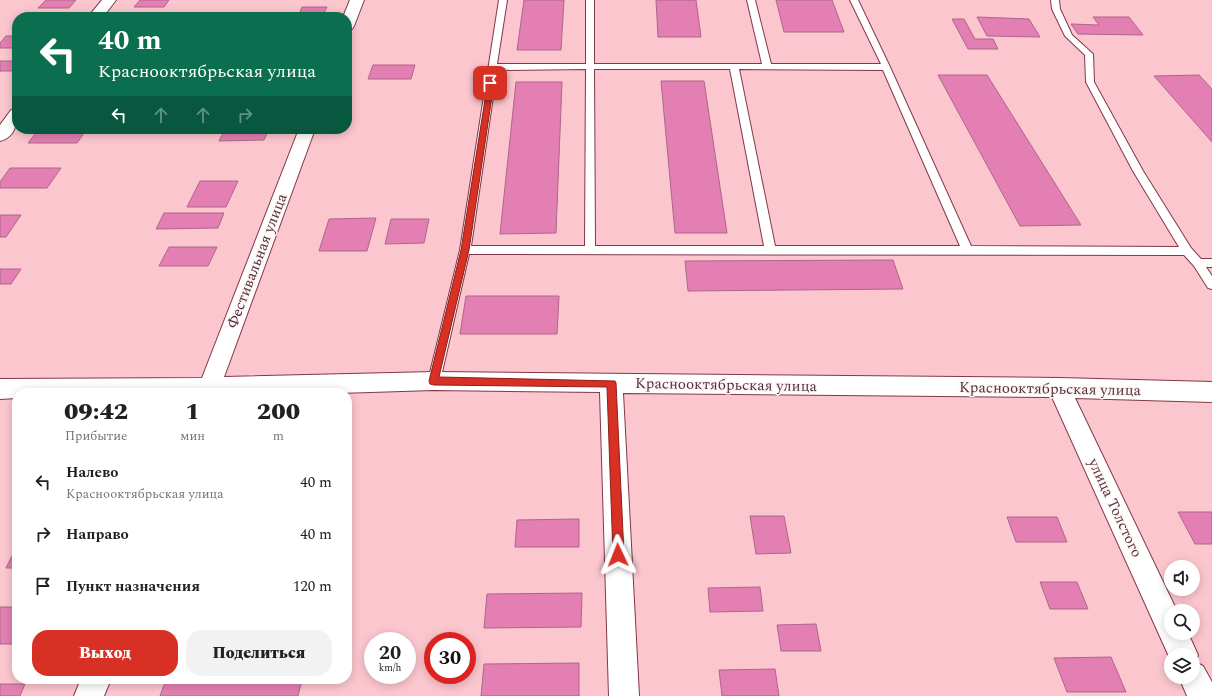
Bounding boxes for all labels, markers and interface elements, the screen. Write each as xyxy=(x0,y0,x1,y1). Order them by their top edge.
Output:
text: 40 m xyxy=(98,19,162,62)
icon: left xyxy=(32,28,84,80)
text: Краснооктябрьская улица xyxy=(98,58,316,85)
pin xyxy=(473,66,507,100)
icon: arrive xyxy=(479,72,501,94)
icon: left xyxy=(108,104,130,126)
icon: ahead xyxy=(150,104,172,126)
icon: ahead xyxy=(192,104,214,126)
icon: right xyxy=(234,104,256,126)
street label: Фестивальная улица xyxy=(221,190,294,332)
street label: Краснооктябрьская улица xyxy=(635,372,818,398)
street label: Краснооктябрьская улица xyxy=(959,376,1142,402)
text: 09:42 xyxy=(64,394,128,430)
text: 1 xyxy=(185,394,200,430)
text: 200 xyxy=(257,394,300,430)
text: Прибытие xyxy=(65,426,127,446)
text: мин xyxy=(180,426,205,446)
text: m xyxy=(273,426,284,446)
street label: улица Толстого xyxy=(1082,454,1148,561)
text: Налево xyxy=(66,461,119,484)
icon: left xyxy=(32,471,54,493)
text: 40 m xyxy=(300,471,332,494)
text: Краснооктябрьская улица xyxy=(66,484,224,504)
icon: right xyxy=(32,523,54,545)
text: Направо xyxy=(66,523,129,546)
text: 40 m xyxy=(300,523,332,546)
position arrow xyxy=(597,534,639,576)
map controls xyxy=(1164,560,1200,684)
button: sound xyxy=(1164,560,1200,596)
icon: arrive xyxy=(32,575,54,597)
text: Пункт назначения xyxy=(66,575,200,598)
text: 120 m xyxy=(293,575,332,598)
button: search xyxy=(1164,604,1200,640)
button: Выход xyxy=(32,630,178,676)
button: Поделиться xyxy=(186,630,332,676)
speed limit sign: 30 xyxy=(424,632,476,684)
text: 20 xyxy=(379,638,401,668)
button: layers xyxy=(1164,648,1200,684)
text: km/h xyxy=(379,660,401,676)

